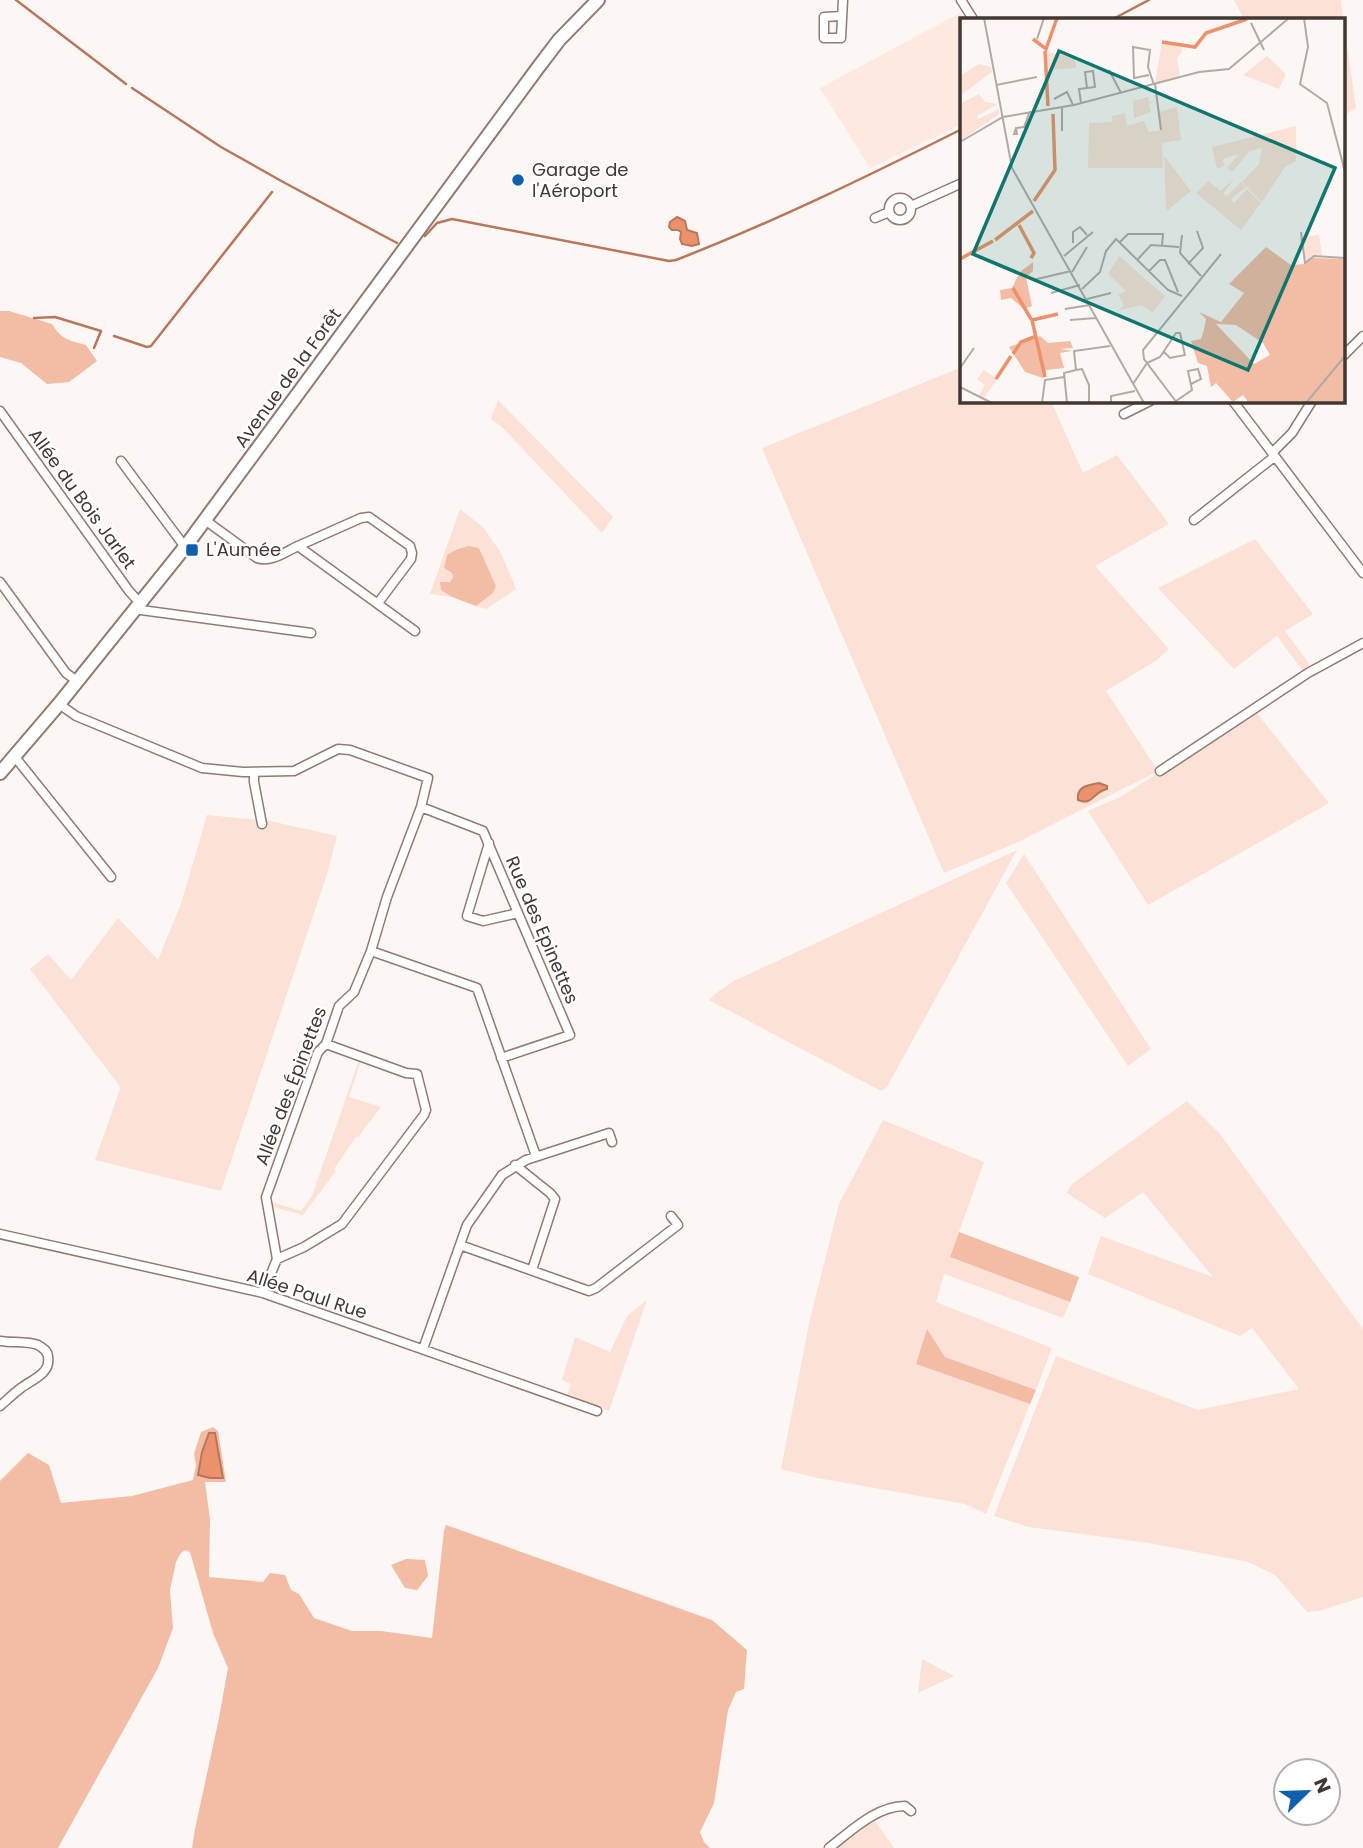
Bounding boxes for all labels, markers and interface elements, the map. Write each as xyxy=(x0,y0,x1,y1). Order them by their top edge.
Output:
inset map xyxy=(960,18,1346,402)
place label: Garage de l'Aéroport xyxy=(532,157,629,203)
marker: Garage de l'Aéroport xyxy=(510,172,526,188)
street label: Avenue de la Forêt xyxy=(228,303,347,453)
street label: Allée du Bois Jarlet xyxy=(23,423,142,574)
place label: L'Aumée xyxy=(206,537,281,562)
marker: L'Aumée xyxy=(184,542,200,558)
street label: Rue des Epinettes xyxy=(500,852,585,1007)
street label: Allée des Épinettes xyxy=(249,1003,332,1169)
street label: Allée Paul Rue xyxy=(244,1262,371,1325)
north arrow xyxy=(1272,1757,1342,1827)
text: N xyxy=(1307,1774,1337,1797)

